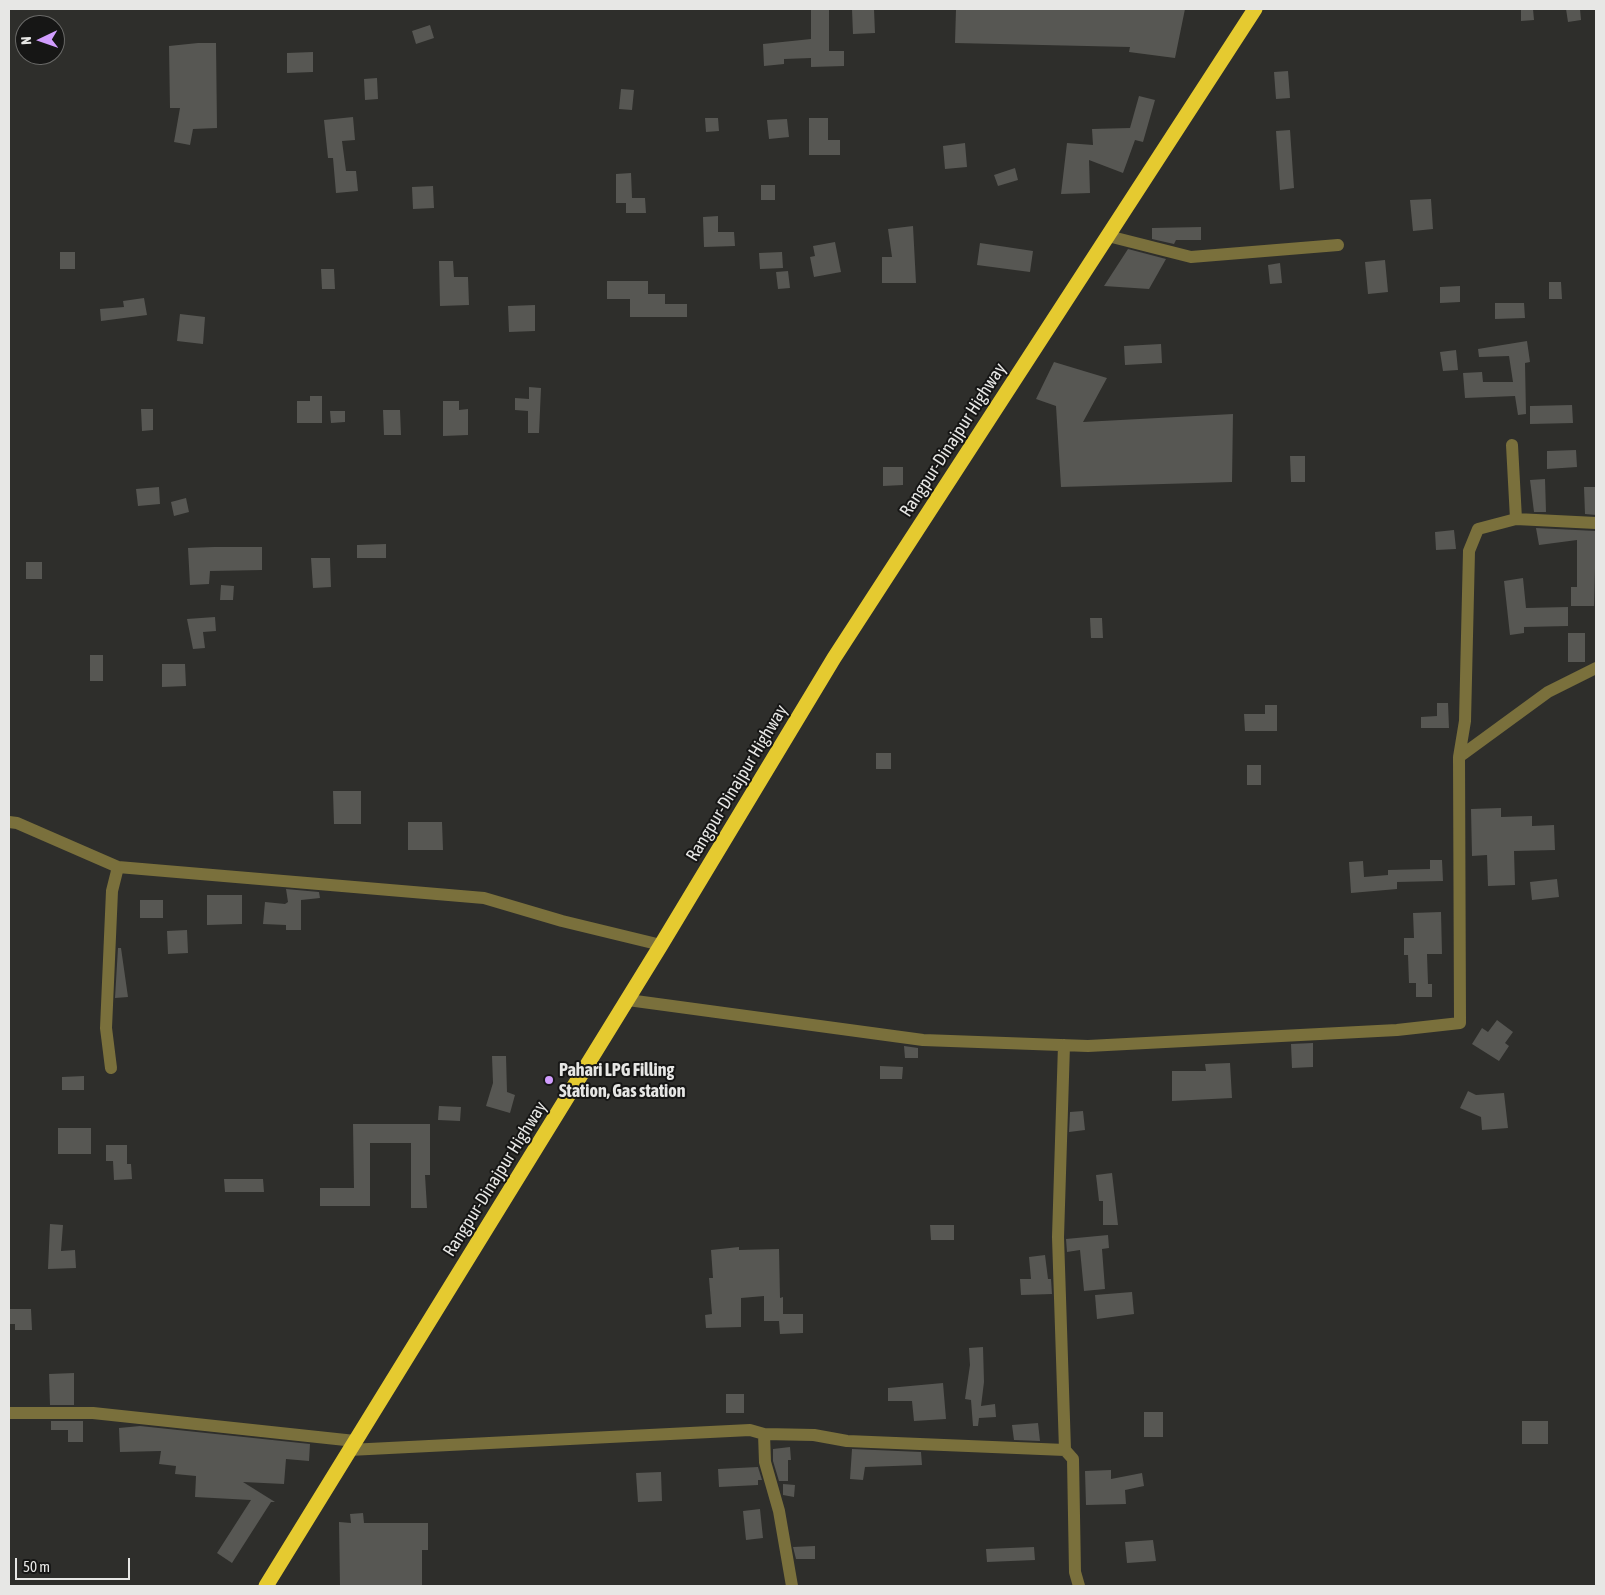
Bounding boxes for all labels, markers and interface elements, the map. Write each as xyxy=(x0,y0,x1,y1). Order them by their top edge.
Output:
north arrow xyxy=(15,15,65,65)
text: N xyxy=(18,36,34,45)
street label: Rangpur-Dinajpur Highway xyxy=(895,359,1011,521)
street label: Rangpur-Dinajpur Highway xyxy=(682,701,792,865)
place label: Pahari LPG Filling Station, Gas station xyxy=(559,1059,685,1102)
marker: Pahari LPG Filling Station, Gas station xyxy=(543,1074,555,1086)
street label: Rangpur-Dinajpur Highway xyxy=(438,1097,552,1261)
scale bar xyxy=(18,1548,132,1580)
text: 50 m xyxy=(23,1558,50,1575)

